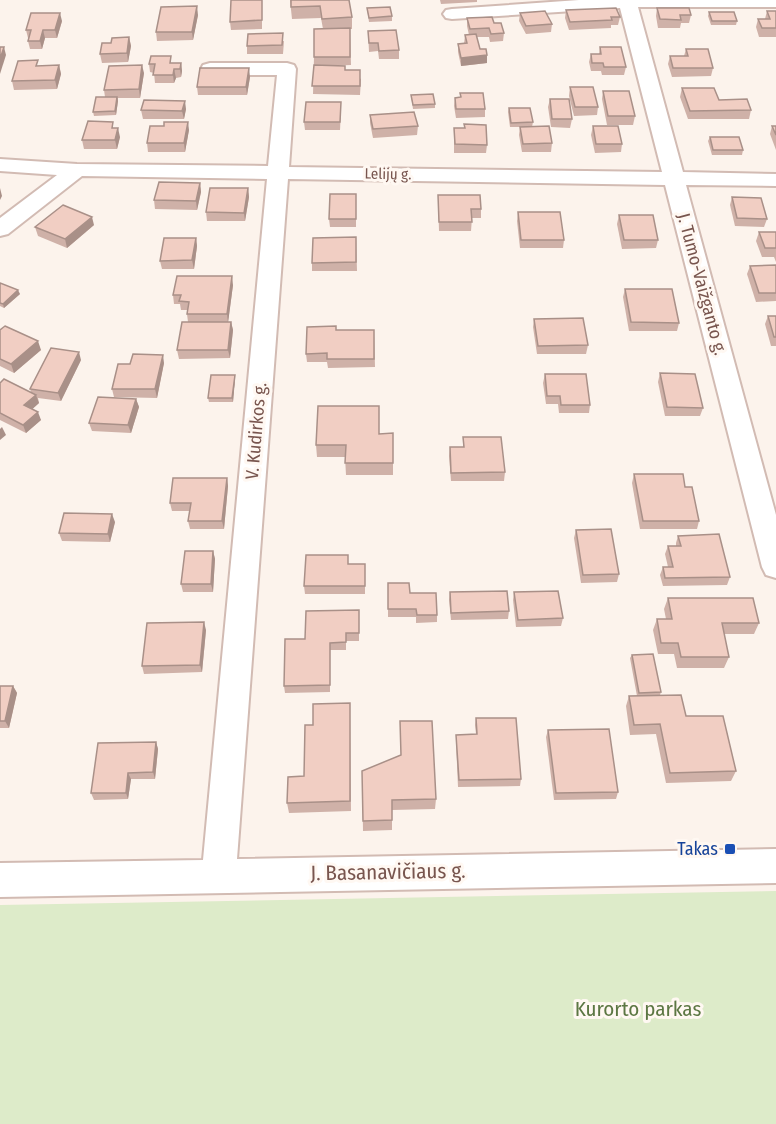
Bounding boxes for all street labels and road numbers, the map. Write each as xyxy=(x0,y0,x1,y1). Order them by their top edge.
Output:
street label: Lelijų g. xyxy=(364,165,412,183)
street label: J. Tumo-Vaižganto g. xyxy=(672,211,732,358)
street label: V. Kudirkos g. xyxy=(241,381,271,480)
street label: J. Basanavičiaus g. xyxy=(310,858,466,886)

